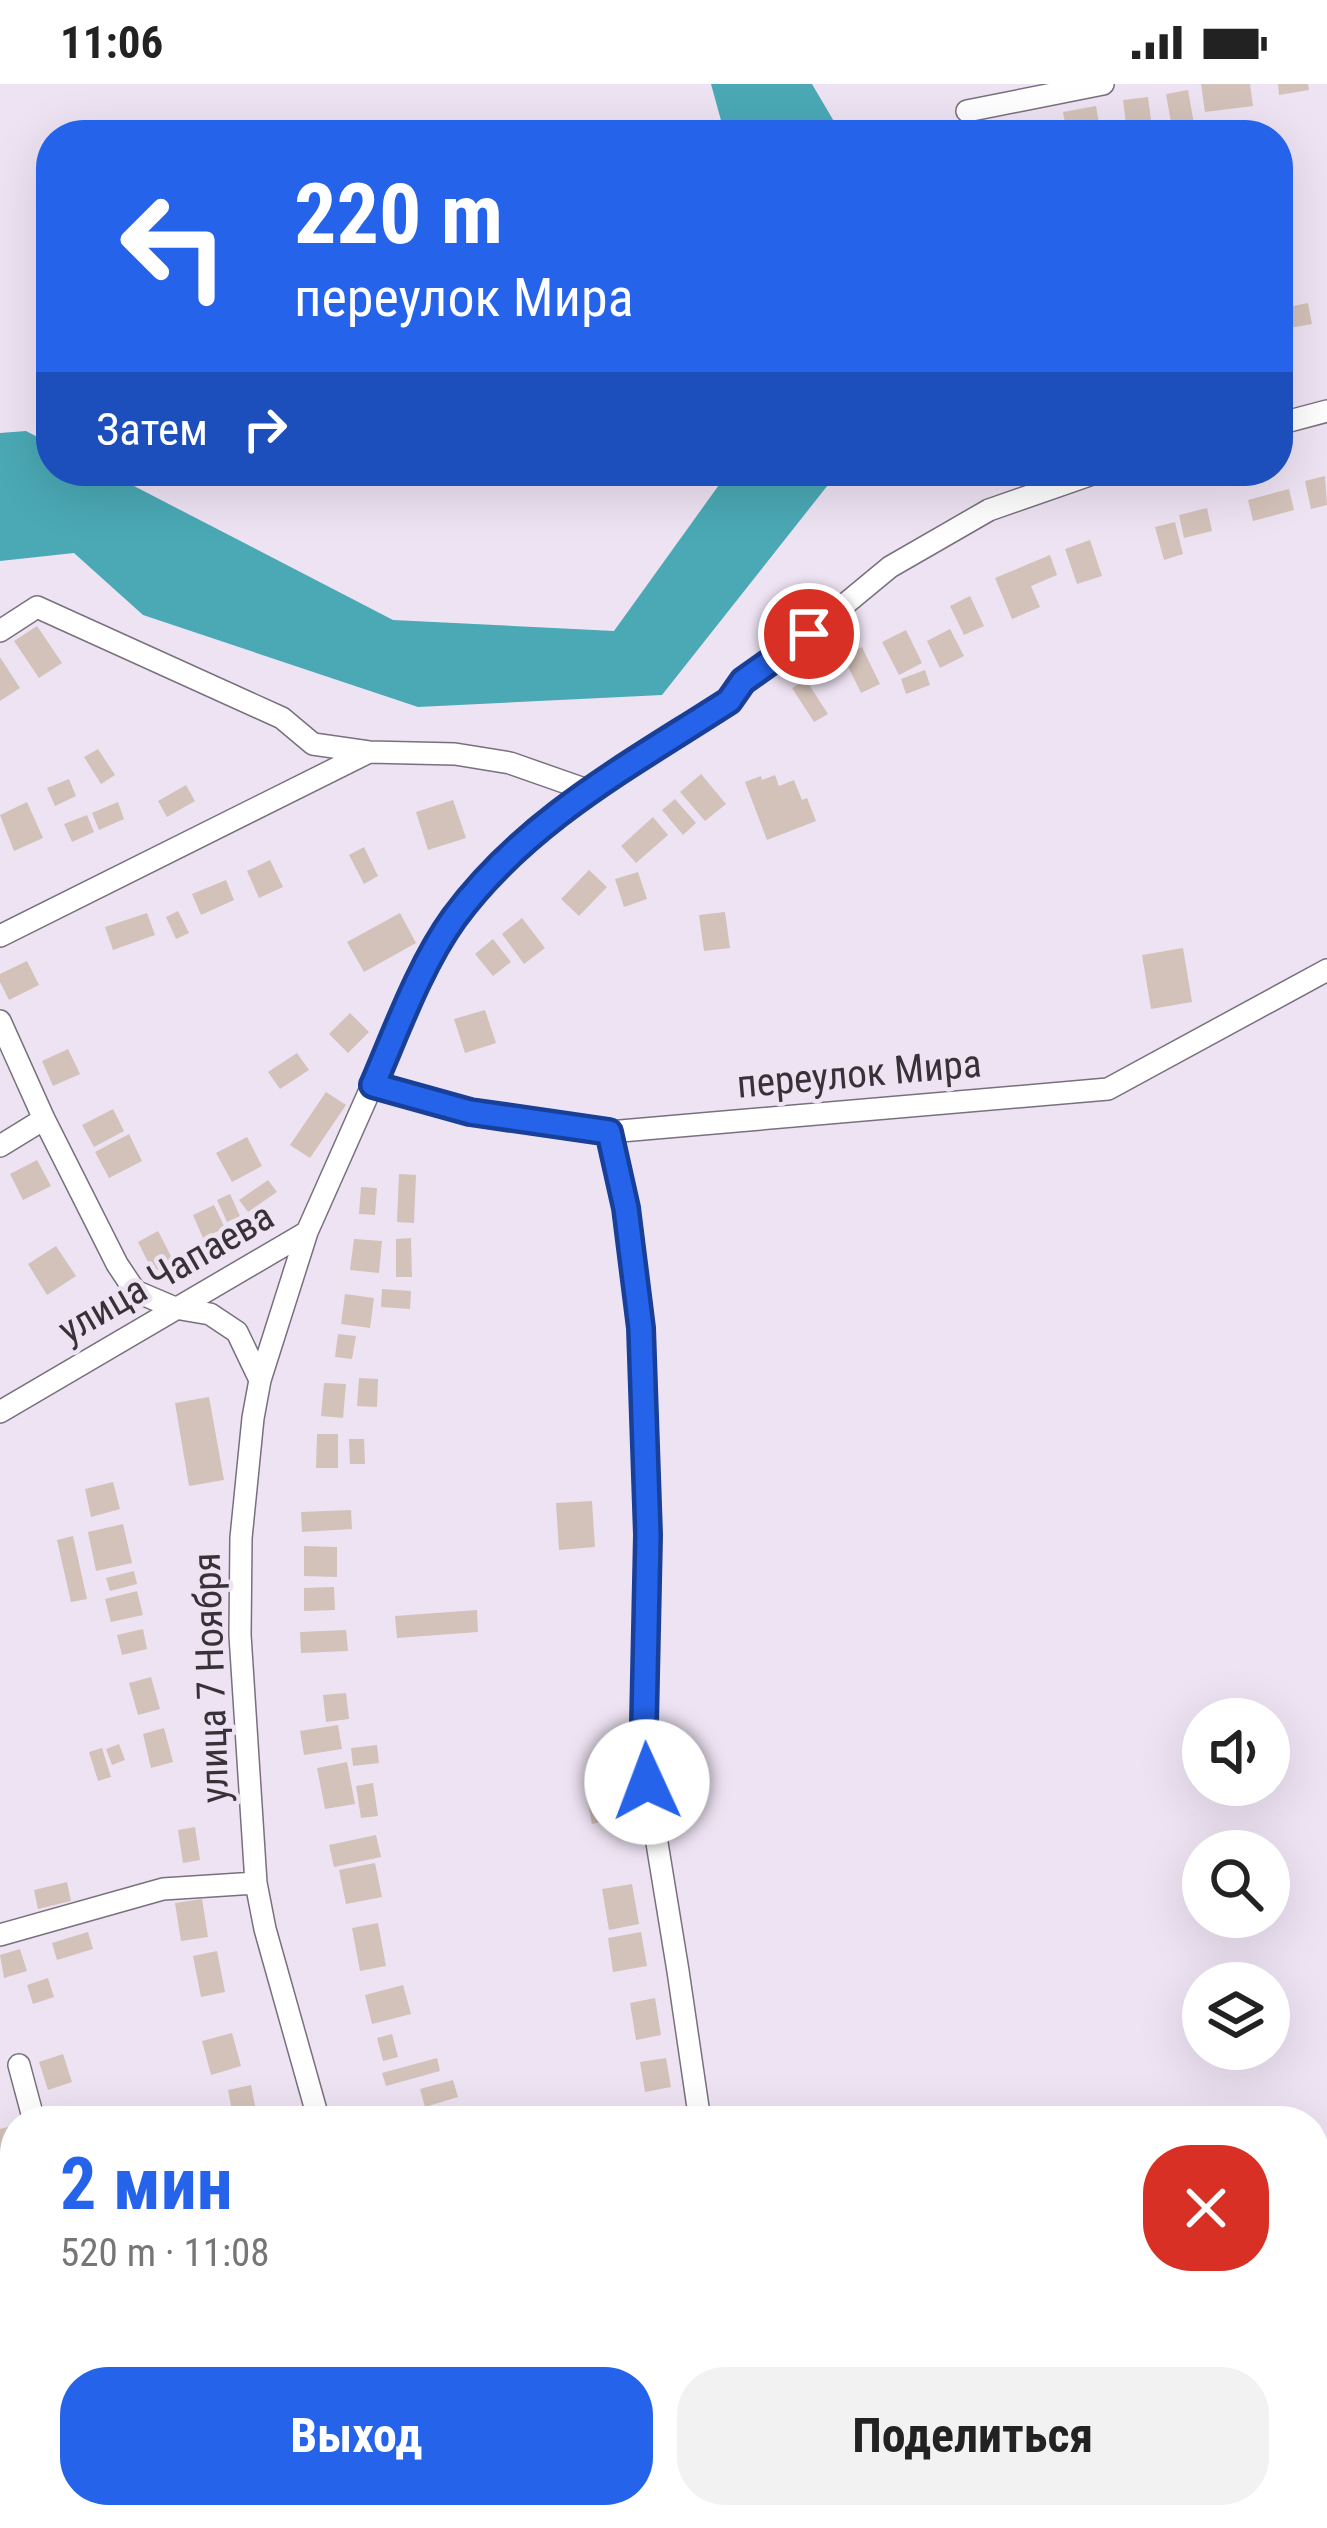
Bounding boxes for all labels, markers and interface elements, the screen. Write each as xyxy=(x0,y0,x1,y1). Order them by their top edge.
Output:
text: 11:06 xyxy=(60,16,163,69)
text: 220 m xyxy=(294,165,503,264)
icon: left xyxy=(96,168,252,324)
text: переулок Мира xyxy=(294,266,634,329)
icon: right xyxy=(232,396,298,462)
text: Затем xyxy=(96,403,208,456)
pin xyxy=(758,583,860,685)
icon: arrive xyxy=(776,601,842,667)
street label: переулок Мира xyxy=(735,1040,983,1108)
street label: улица Чапаева xyxy=(50,1193,282,1353)
street label: улица 7 Ноября xyxy=(184,1552,238,1804)
map controls xyxy=(1182,1698,1290,2070)
button: sound xyxy=(1182,1698,1290,1806)
position arrow xyxy=(584,1719,710,1845)
button: search xyxy=(1182,1830,1290,1938)
button: layers xyxy=(1182,1962,1290,2070)
text: 2 мин xyxy=(60,2142,233,2227)
button: close xyxy=(1143,2145,1269,2271)
text: 520 m · 11:08 xyxy=(60,2230,270,2276)
button: Выход xyxy=(60,2367,653,2505)
button: Поделиться xyxy=(677,2367,1269,2505)

